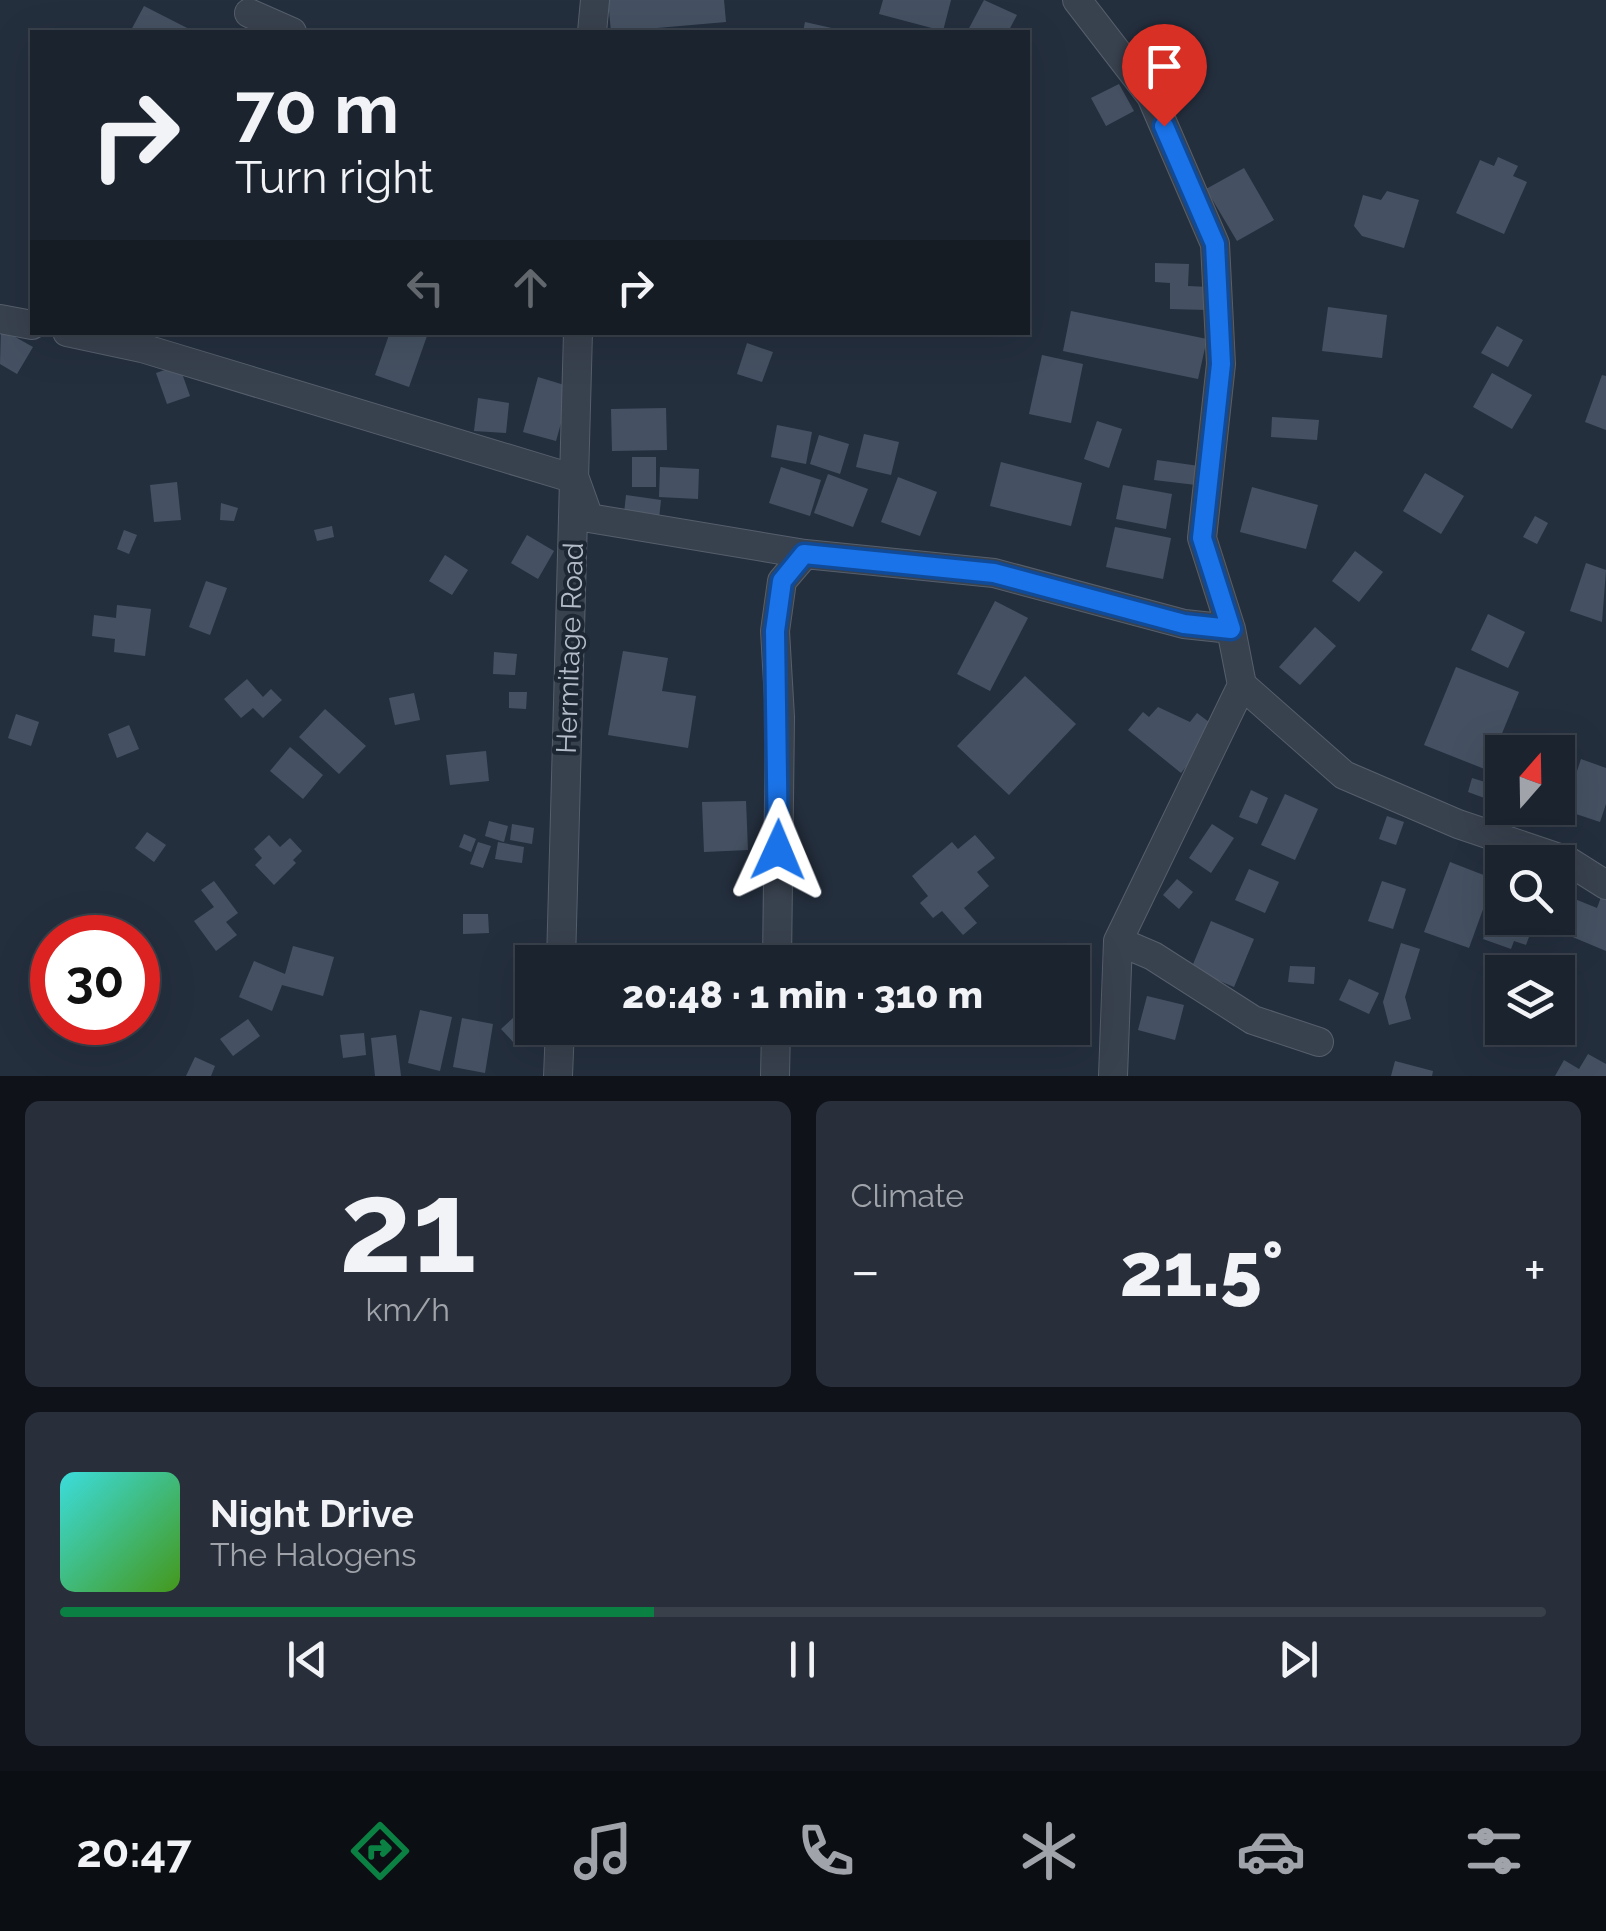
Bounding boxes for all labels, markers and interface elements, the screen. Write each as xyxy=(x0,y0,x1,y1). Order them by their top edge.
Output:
pin xyxy=(1122,24,1207,127)
icon: arrive xyxy=(1137,39,1192,94)
text: 70 m xyxy=(235,67,399,149)
icon: right xyxy=(70,70,200,200)
text: Turn right xyxy=(235,151,433,204)
icon: left xyxy=(398,260,453,315)
icon: ahead xyxy=(503,260,558,315)
icon: right xyxy=(608,260,663,315)
street label: Hermitage Road xyxy=(550,542,590,754)
north arrow xyxy=(1485,735,1575,825)
map controls xyxy=(1485,735,1575,1045)
position arrow xyxy=(726,798,830,902)
button: search xyxy=(1485,845,1575,935)
speed limit sign: 30 xyxy=(30,915,160,1045)
button: layers xyxy=(1485,955,1575,1045)
text: 20:48 · 1 min · 310 m xyxy=(622,972,983,1017)
text: 21 xyxy=(339,1150,477,1302)
text: Climate xyxy=(851,1177,964,1214)
text: 21.5° xyxy=(1120,1225,1284,1314)
text: − xyxy=(851,1238,880,1303)
text: + xyxy=(1523,1238,1546,1303)
text: km/h xyxy=(366,1291,450,1328)
text: Night Drive xyxy=(210,1491,414,1536)
text: The Halogens xyxy=(210,1536,416,1573)
icon: previous xyxy=(280,1632,335,1687)
icon: pause xyxy=(775,1632,830,1687)
icon: next xyxy=(1271,1632,1326,1687)
icon: directions xyxy=(345,1816,415,1886)
icon: music xyxy=(568,1816,638,1886)
icon: phone xyxy=(791,1816,861,1886)
icon: climate xyxy=(1014,1816,1084,1886)
icon: car xyxy=(1236,1816,1306,1886)
icon: filters xyxy=(1459,1816,1529,1886)
text: 20:47 xyxy=(76,1825,192,1878)

